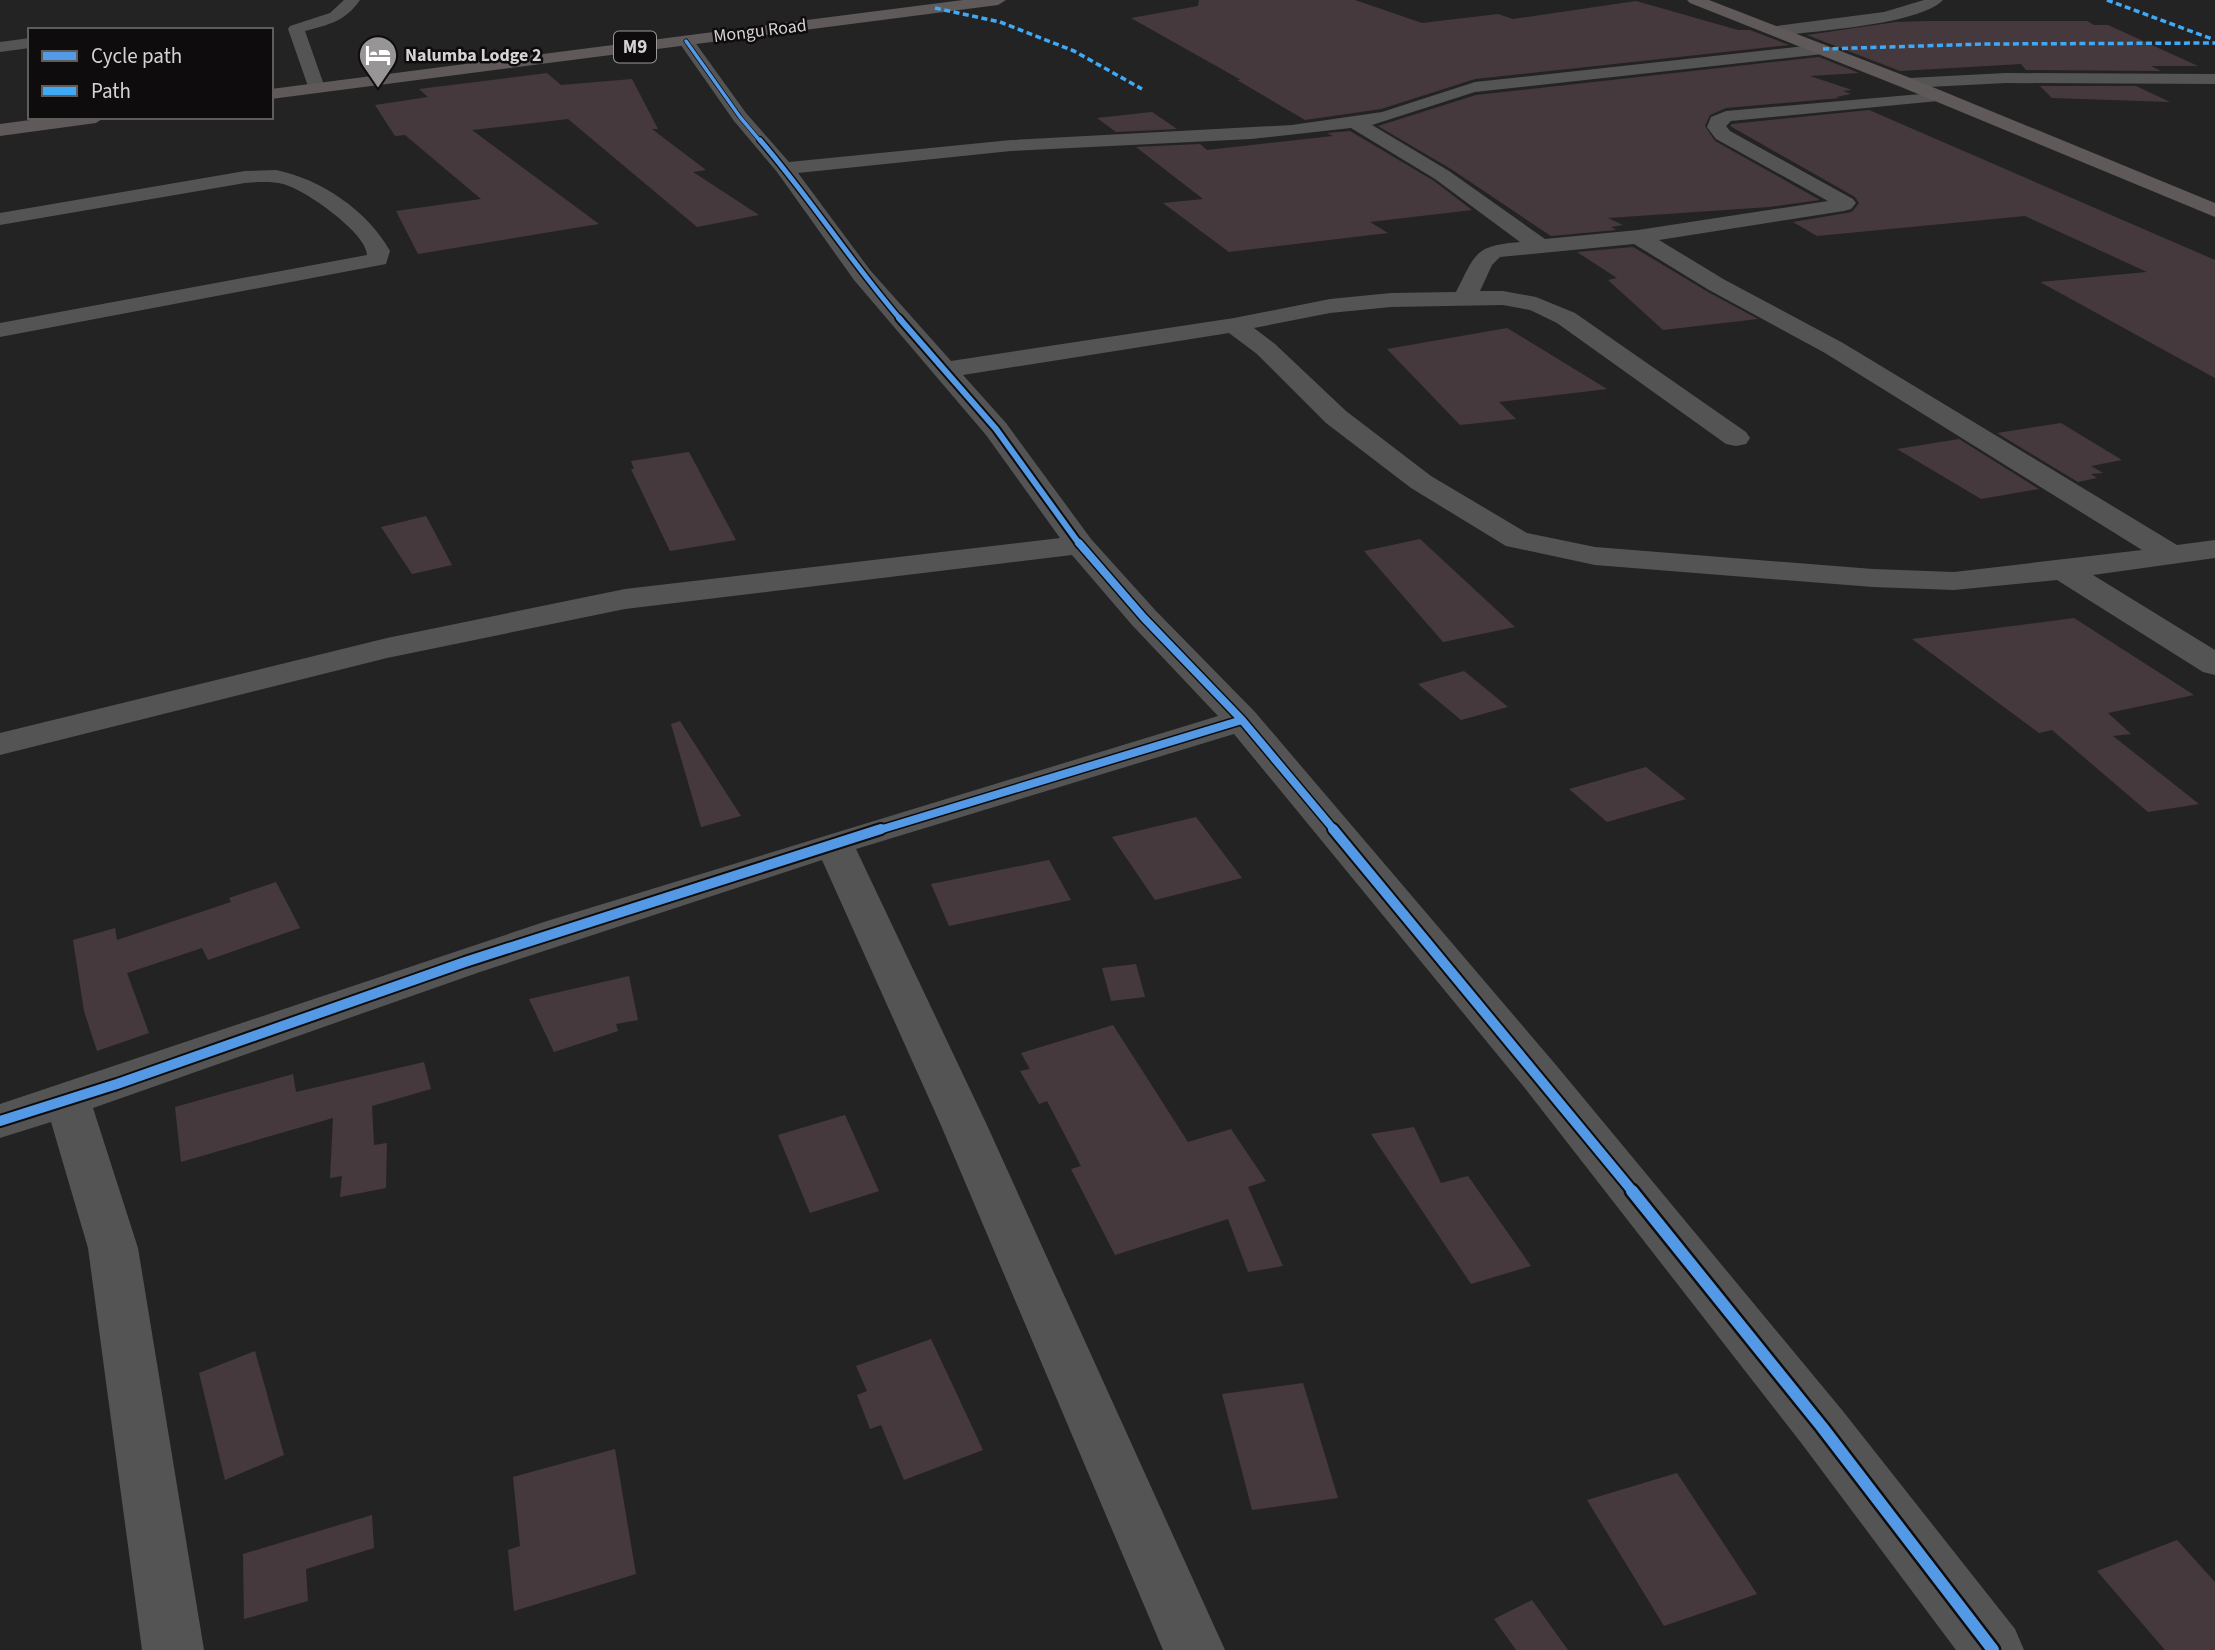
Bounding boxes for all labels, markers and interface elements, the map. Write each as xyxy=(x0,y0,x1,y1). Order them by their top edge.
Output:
street label: Mongu Road xyxy=(712,13,808,49)
legend xyxy=(28,28,273,119)
road number: M9 xyxy=(614,32,656,62)
hotel icon: Nalumba Lodge 2 xyxy=(357,34,399,89)
text: Cycle path xyxy=(91,41,182,71)
place label: Nalumba Lodge 2 xyxy=(405,43,542,68)
text: Path xyxy=(91,76,131,106)

